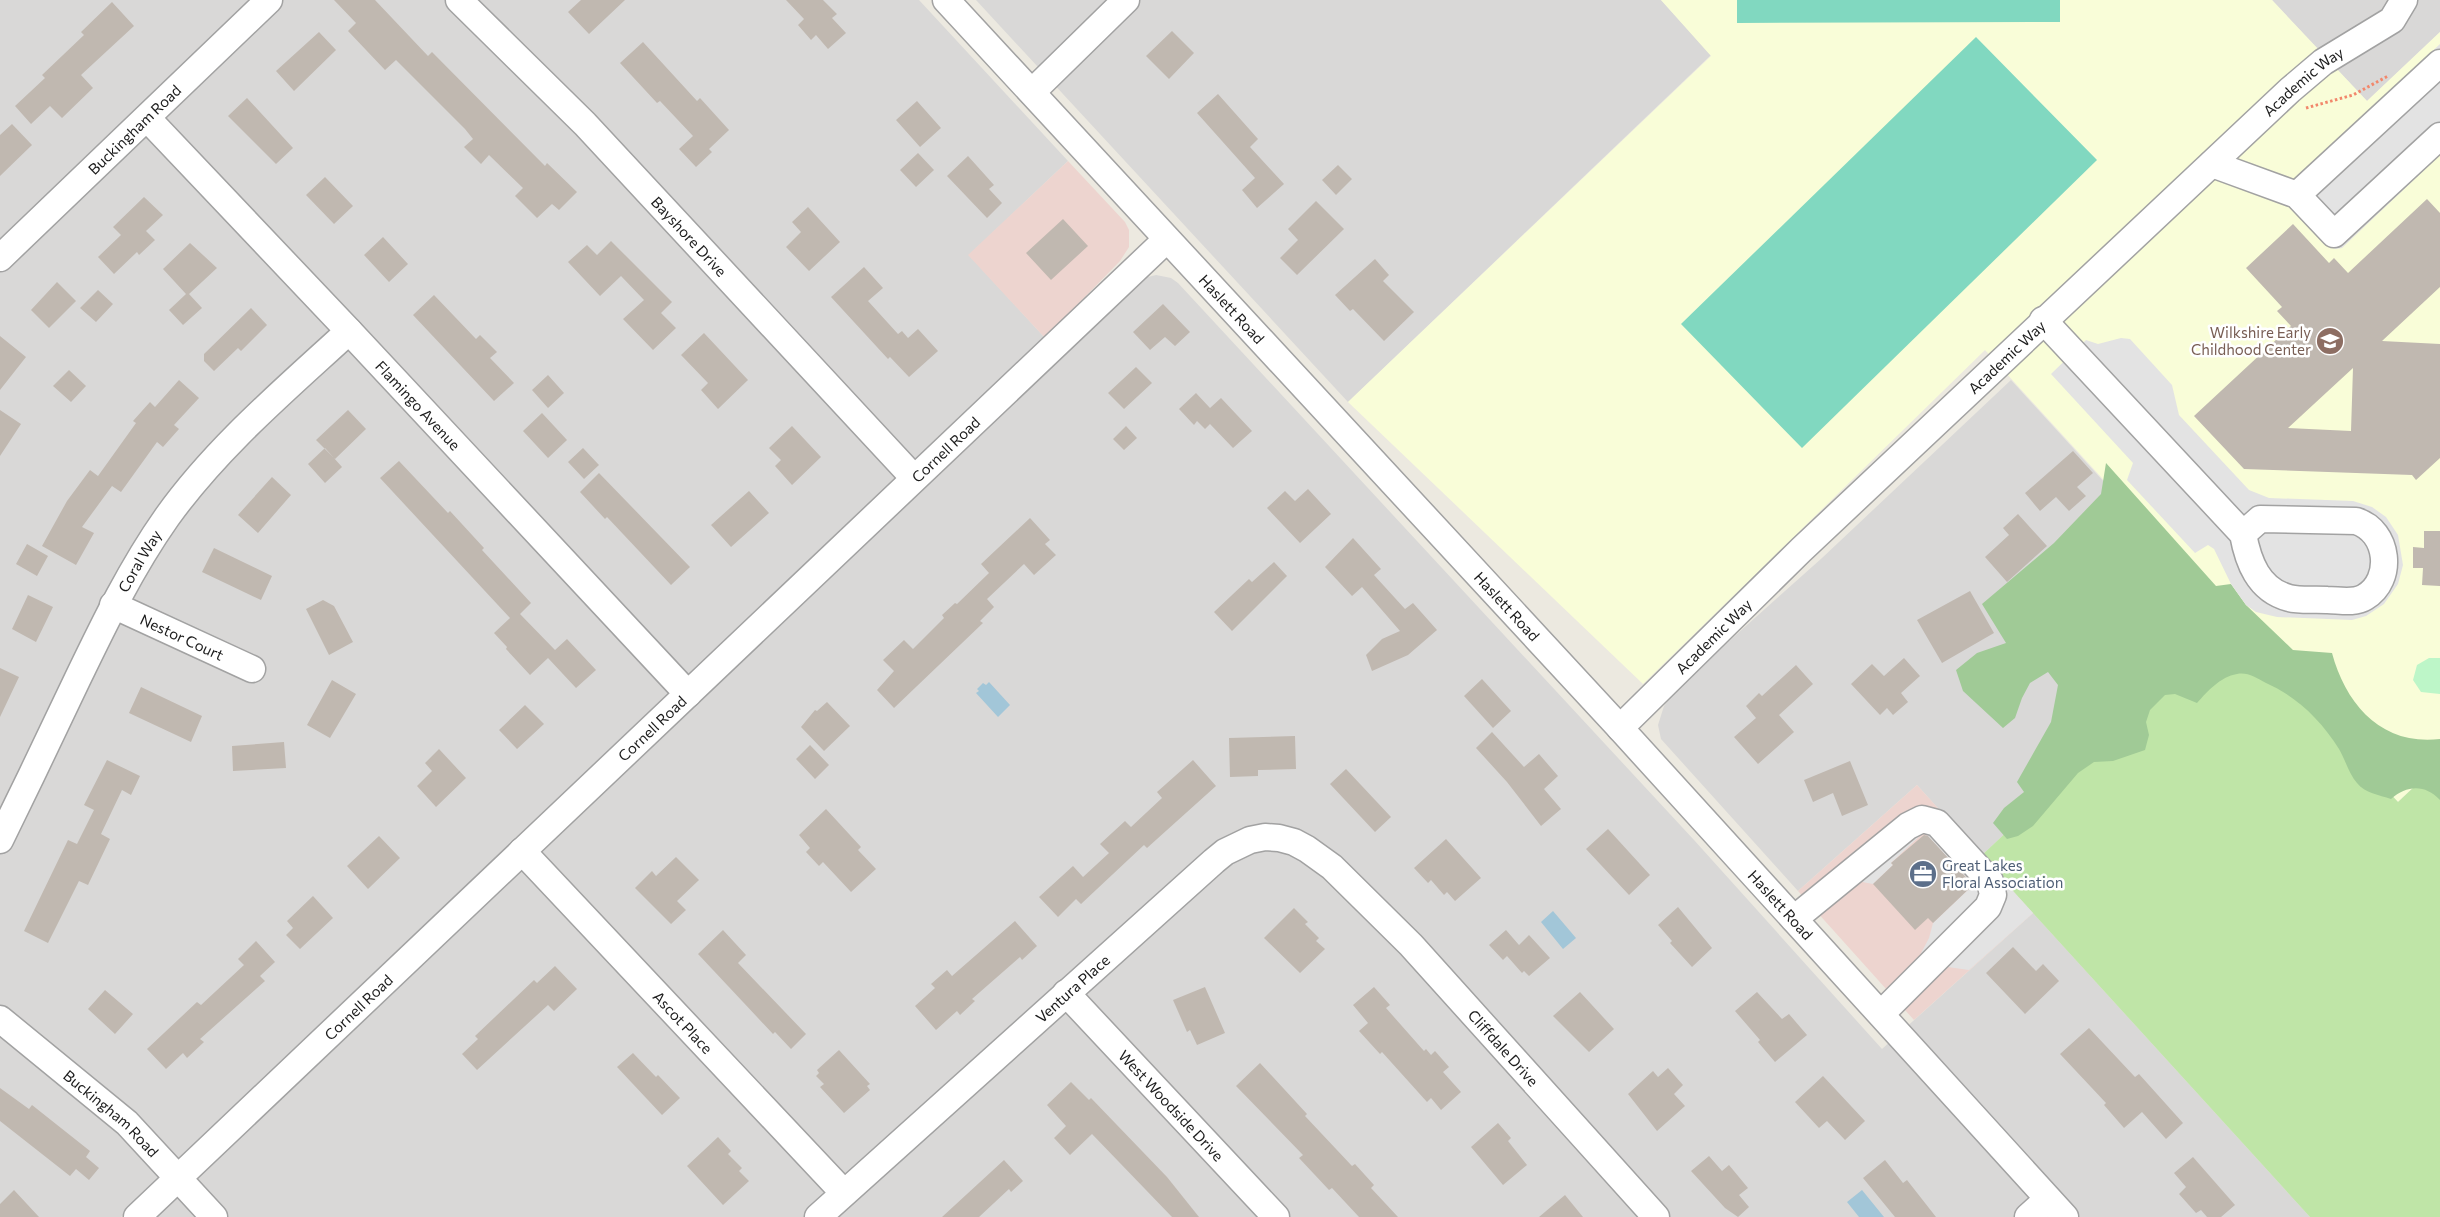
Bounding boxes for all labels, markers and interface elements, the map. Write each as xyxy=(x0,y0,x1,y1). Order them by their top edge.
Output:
street label: Academic Way xyxy=(2259,43,2347,120)
street label: Buckingham Road xyxy=(84,81,184,178)
street label: Bayshore Drive xyxy=(648,193,731,280)
street label: Haslett Road xyxy=(1196,271,1268,347)
street label: Academic Way xyxy=(1964,316,2049,397)
place label: Wilkshire Early Childhood Center xyxy=(2191,323,2311,358)
school or university icon: Wilkshire Early Childhood Center xyxy=(2315,326,2345,356)
street label: Flamingo Avenue xyxy=(372,357,464,454)
street label: Cornell Road xyxy=(908,413,983,486)
street label: Coral Way xyxy=(114,526,165,595)
street label: Haslett Road xyxy=(1471,568,1544,644)
street label: Academic Way xyxy=(1672,595,1755,677)
street label: Nestor Court xyxy=(138,610,227,664)
street label: Cornell Road xyxy=(614,692,690,765)
place label: Great Lakes Floral Association xyxy=(1942,856,2063,891)
office icon: Great Lakes Floral Association xyxy=(1908,859,1938,889)
street label: Haslett Road xyxy=(1745,866,1817,943)
street label: Ventura Place xyxy=(1032,950,1113,1026)
street label: Cornell Road xyxy=(320,970,396,1044)
street label: Ascot Place xyxy=(649,987,717,1057)
street label: Cliffdale Drive xyxy=(1464,1006,1543,1090)
street label: West Woodside Drive xyxy=(1115,1046,1228,1165)
street label: Buckingham Road xyxy=(60,1066,163,1160)

